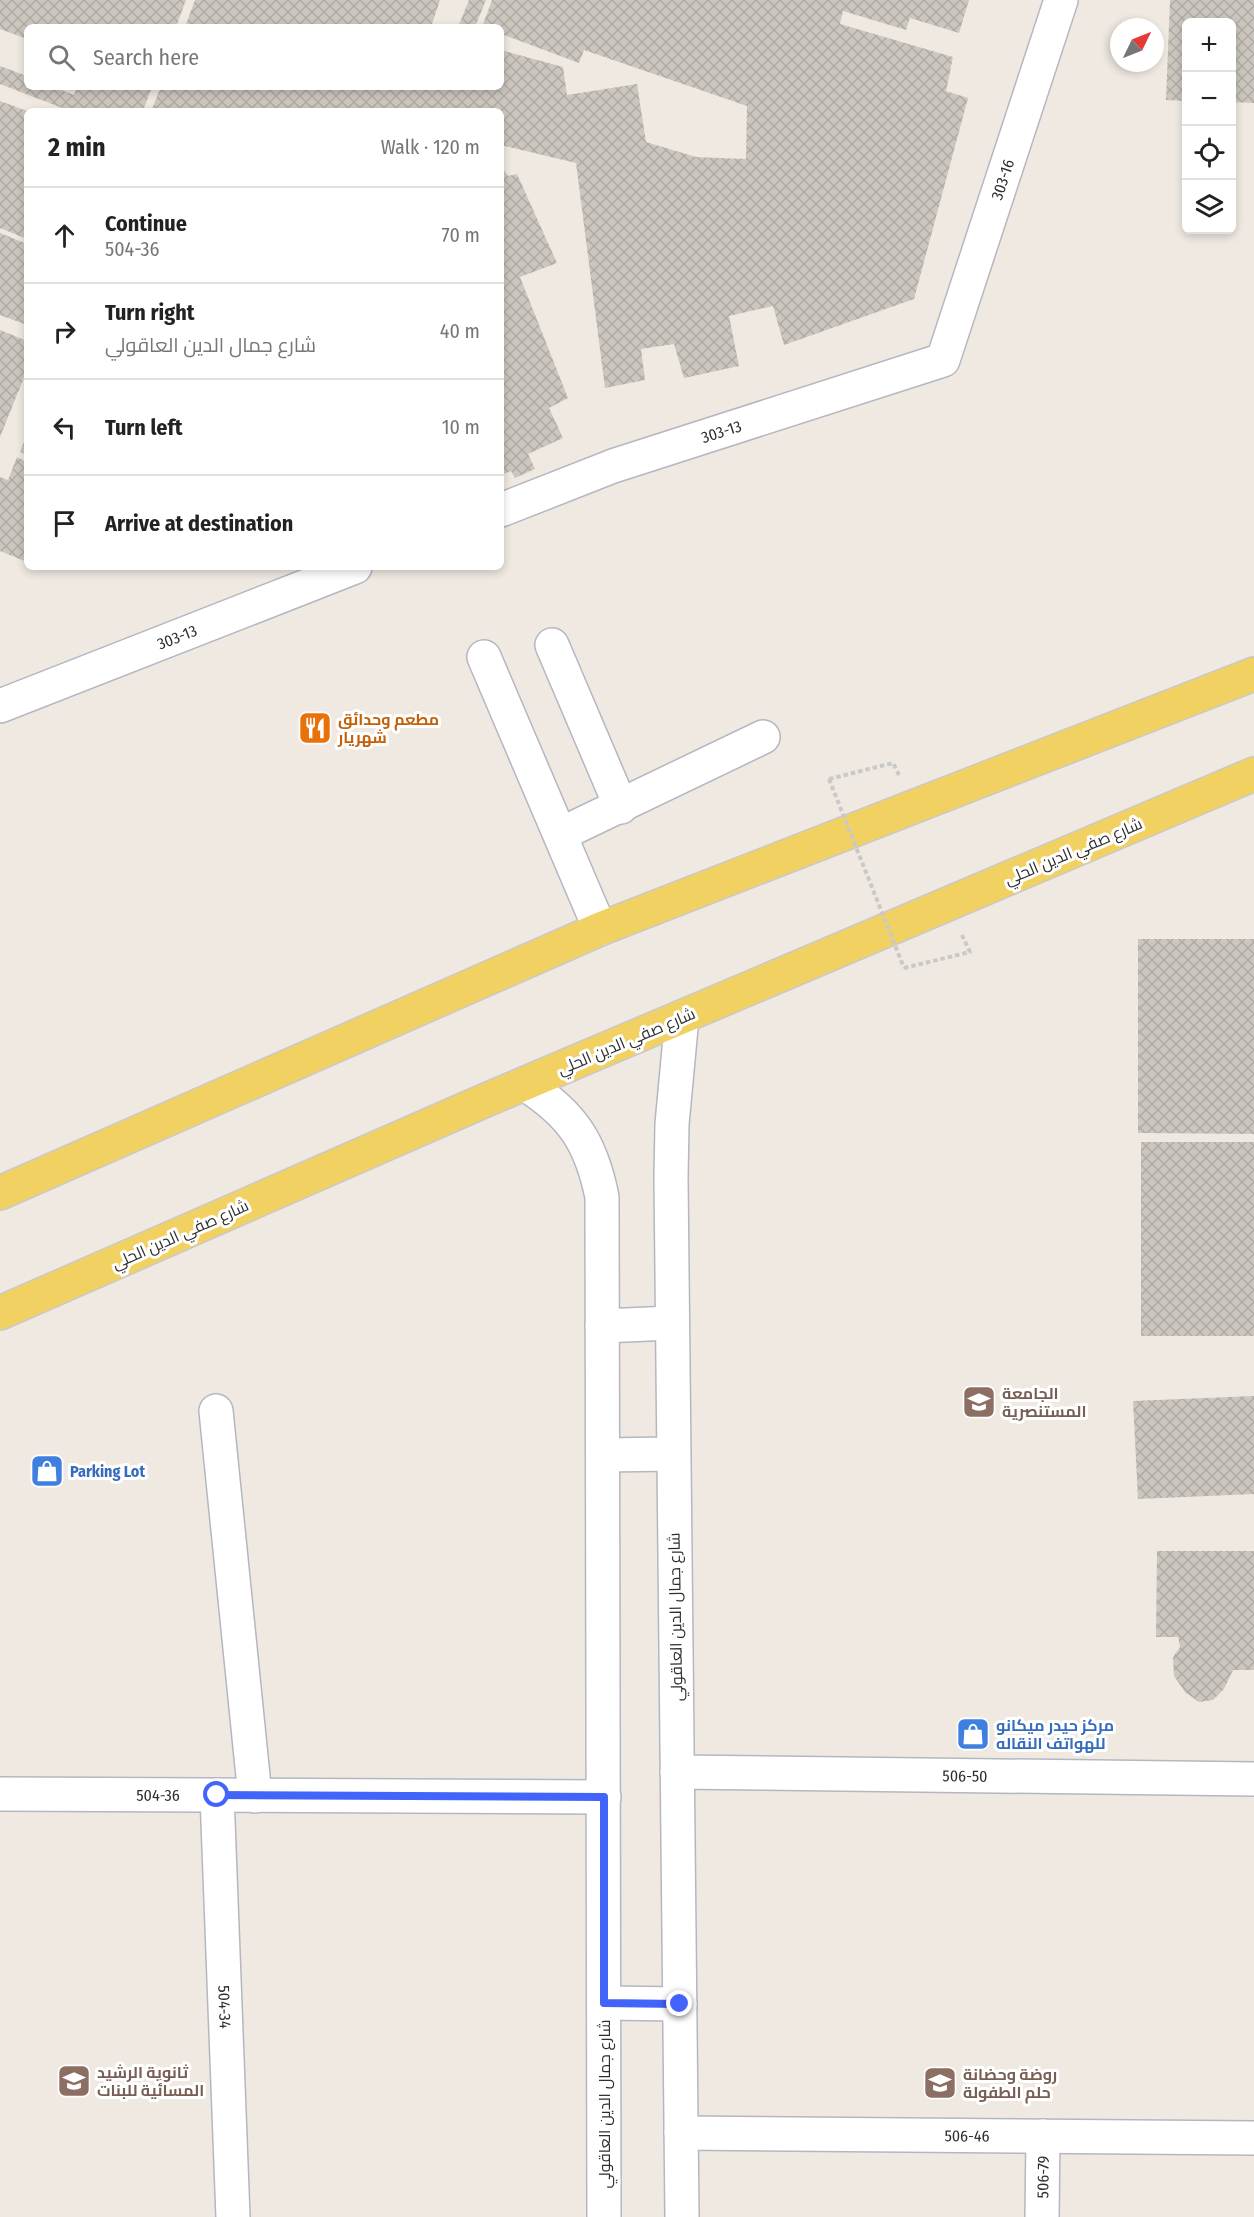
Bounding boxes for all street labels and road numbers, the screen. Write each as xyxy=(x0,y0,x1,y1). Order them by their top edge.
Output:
street label: 303-16 xyxy=(987,157,1018,202)
street label: 303-13 xyxy=(699,416,744,447)
street label: 303-13 xyxy=(155,621,200,653)
street label: شارع صفي الدين الحلي xyxy=(1002,814,1146,893)
street label: شارع صفي الدين الحلي xyxy=(555,1004,699,1083)
street label: شارع صفي الدين الحلي xyxy=(109,1196,253,1277)
street label: شارع جمال الدين العاقولي xyxy=(665,1532,690,1702)
street label: 506-50 xyxy=(942,1766,988,1786)
street label: 504-36 xyxy=(136,1786,180,1805)
street label: 504-34 xyxy=(214,1985,235,2029)
street label: شارع جمال الدين العاقولي xyxy=(595,2020,618,2188)
street label: 506-46 xyxy=(944,2126,990,2146)
street label: 506-79 xyxy=(1033,2155,1053,2198)

